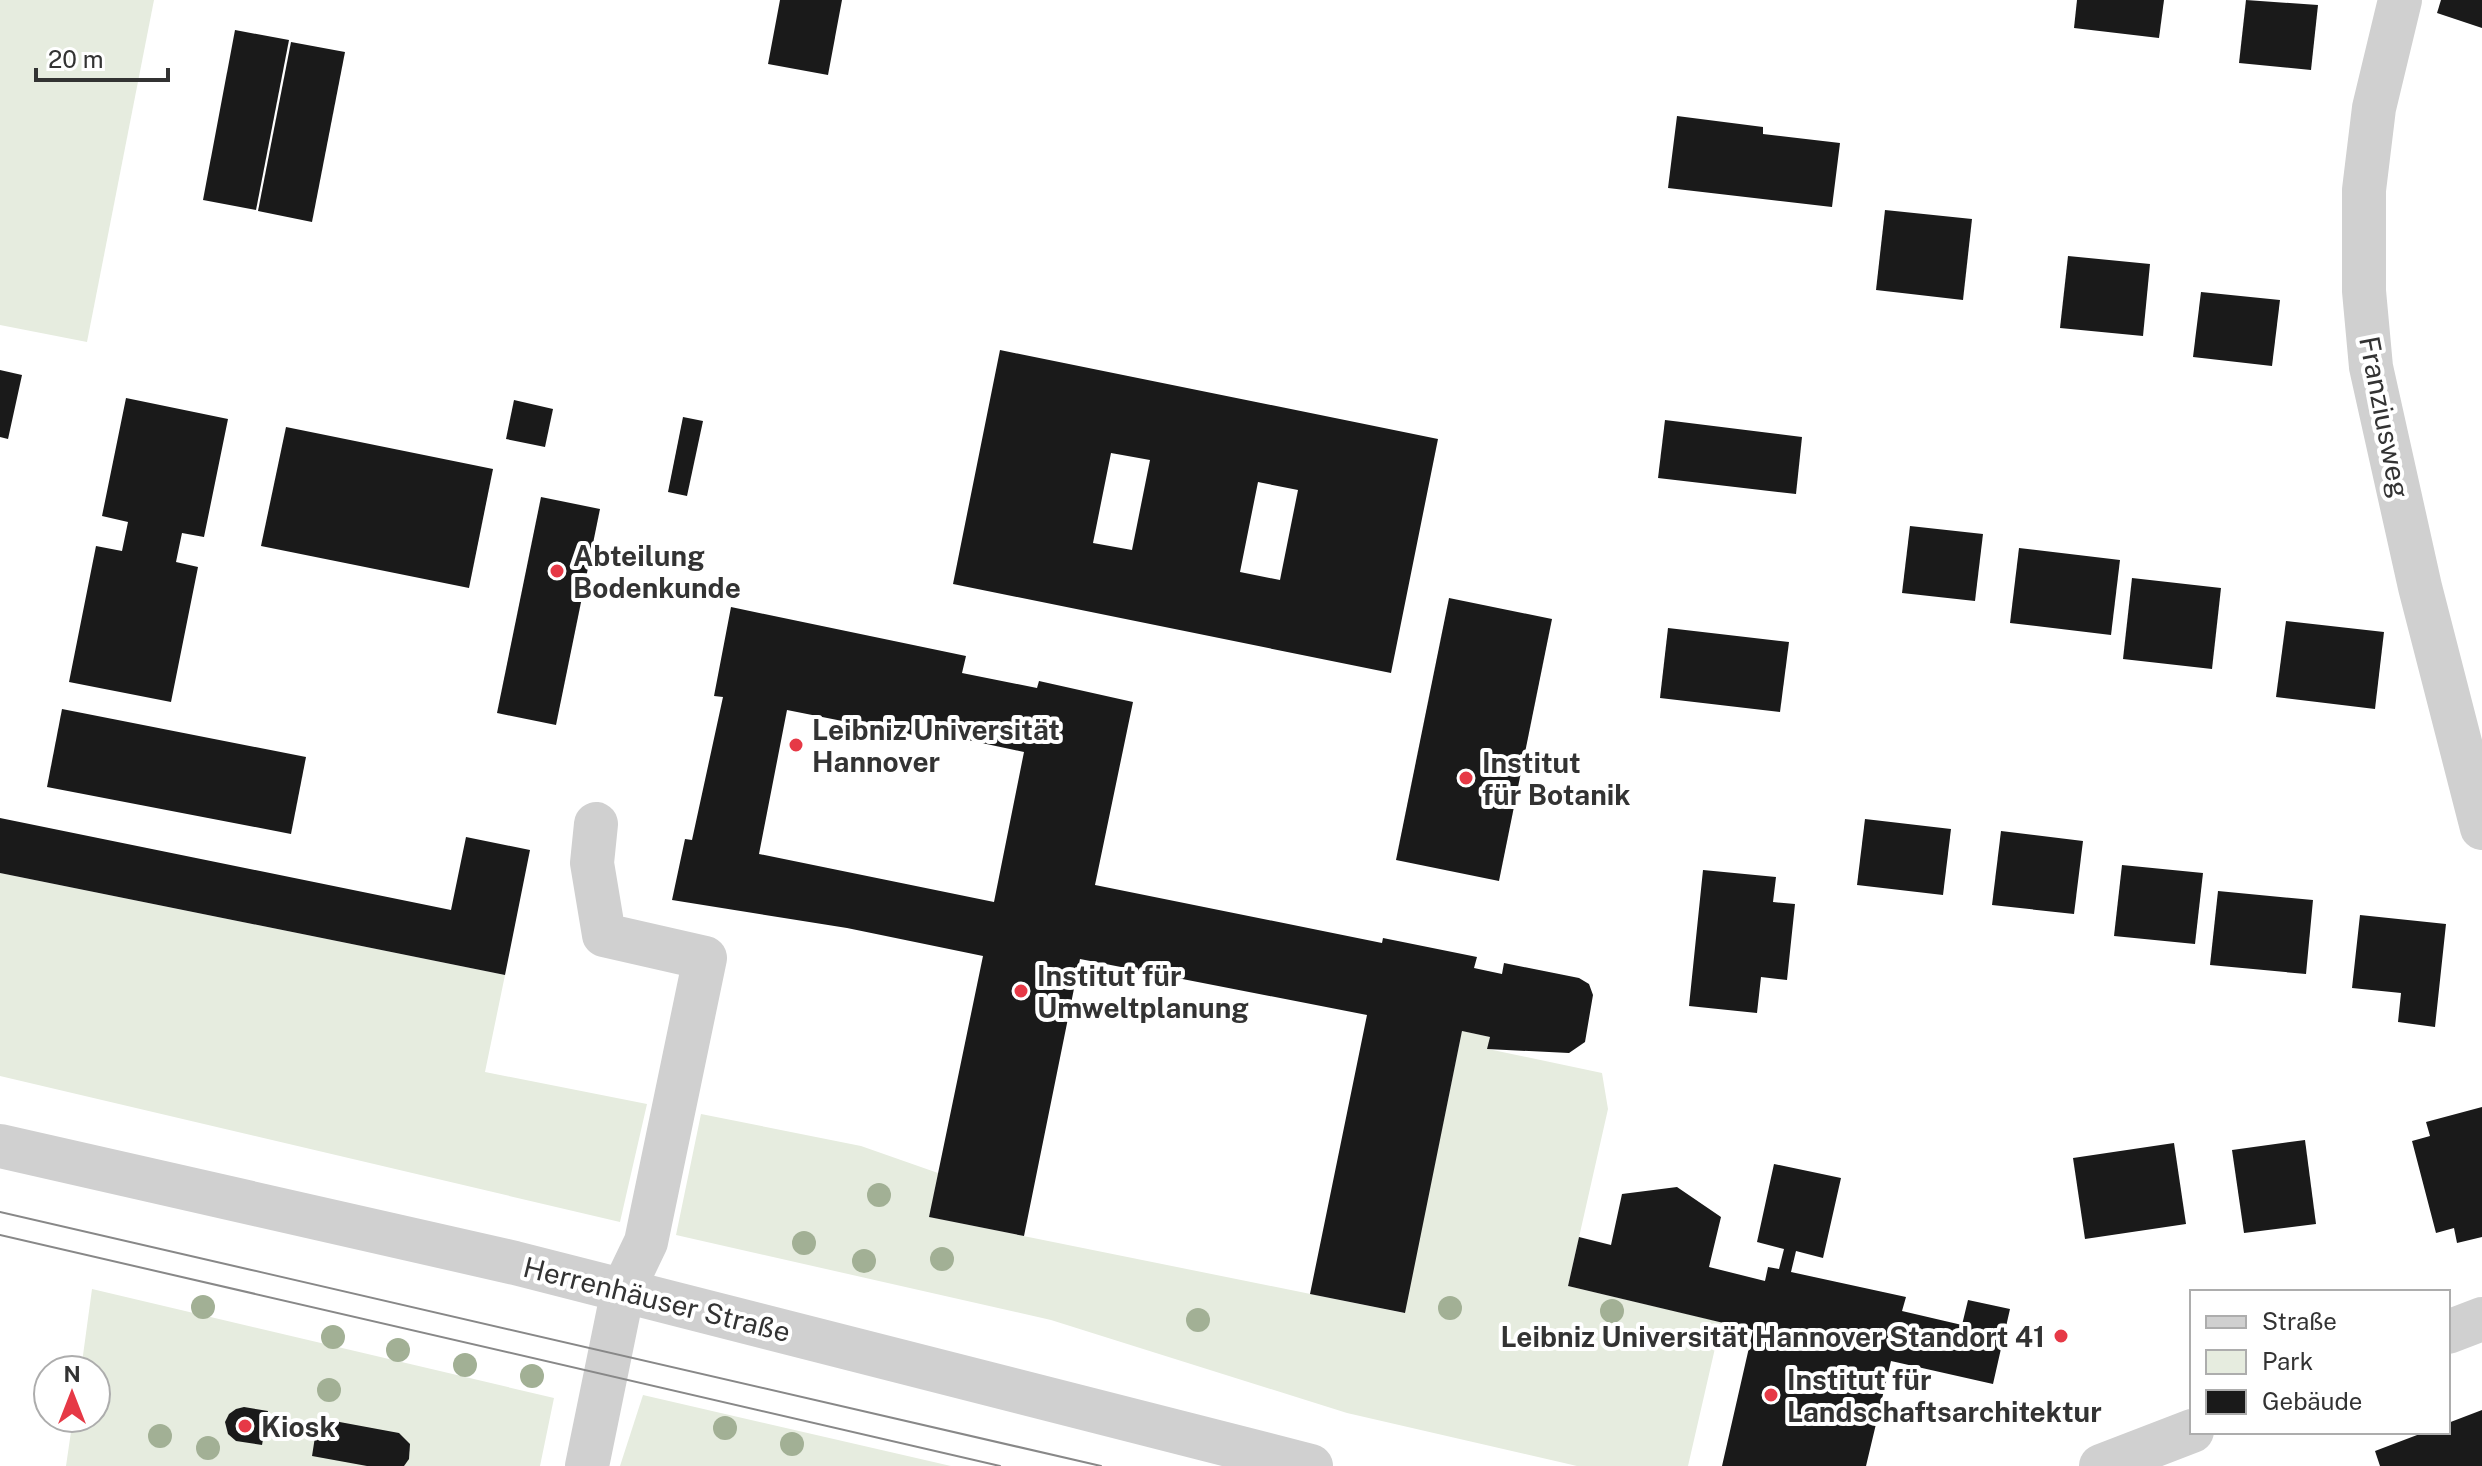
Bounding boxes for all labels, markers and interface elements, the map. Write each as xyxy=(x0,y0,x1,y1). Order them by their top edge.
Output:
scale bar xyxy=(36,32,168,82)
text: 20 m xyxy=(48,45,104,73)
street label: Franziusweg xyxy=(2353,333,2417,501)
place label: Abteilung Bodenkunde xyxy=(573,539,741,604)
marker: Abteilung Bodenkunde xyxy=(548,562,566,580)
place label: Leibniz Universität Hannover xyxy=(812,713,1060,778)
marker: Leibniz Universität Hannover xyxy=(787,736,805,754)
place label: Institut für Botanik xyxy=(1482,746,1631,811)
marker: Institut für Botanik xyxy=(1457,769,1475,787)
place label: Institut für Umweltplanung xyxy=(1037,959,1249,1024)
marker: Institut für Umweltplanung xyxy=(1012,982,1030,1000)
street label: Herrenhäuser Straße xyxy=(520,1250,794,1348)
legend xyxy=(2190,1290,2450,1434)
text: Straße xyxy=(2262,1307,2337,1335)
place label: Leibniz Universität Hannover Standort 41 xyxy=(1500,1320,2045,1353)
marker: Leibniz Universität Hannover Standort 41 xyxy=(2052,1327,2070,1345)
text: Park xyxy=(2262,1347,2313,1375)
north arrow xyxy=(32,1354,112,1434)
text: N xyxy=(63,1361,81,1387)
place label: Institut für Landschaftsarchitektur xyxy=(1787,1363,2102,1428)
marker: Institut für Landschaftsarchitektur xyxy=(1762,1386,1780,1404)
text: Gebäude xyxy=(2262,1387,2362,1415)
place label: Kiosk xyxy=(261,1410,336,1443)
marker: Kiosk xyxy=(236,1417,254,1435)

